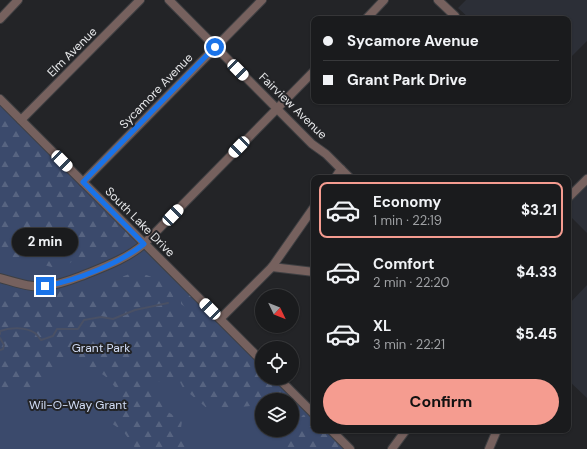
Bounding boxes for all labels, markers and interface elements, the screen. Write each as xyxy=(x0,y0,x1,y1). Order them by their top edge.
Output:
street label: Elm Avenue xyxy=(44,24,100,80)
text: Sycamore Avenue xyxy=(347,31,479,51)
route start xyxy=(206,38,224,56)
street label: Sycamore Avenue xyxy=(116,50,196,132)
car xyxy=(225,57,251,83)
street label: Fairview Avenue xyxy=(256,69,331,143)
text: Grant Park Drive xyxy=(347,70,467,90)
car xyxy=(226,134,252,160)
car xyxy=(49,148,75,174)
street label: South Lake Drive xyxy=(102,184,179,261)
icon: car xyxy=(325,192,361,228)
text: Economy xyxy=(373,192,441,212)
text: $3.21 xyxy=(521,200,557,220)
car xyxy=(160,202,186,228)
text: 1 min · 22:19 xyxy=(373,212,442,229)
callout: 2 min xyxy=(12,228,78,256)
text: 2 min xyxy=(28,233,62,250)
icon: car xyxy=(325,254,361,290)
text: Comfort xyxy=(373,254,434,274)
text: $4.33 xyxy=(516,262,557,282)
text: 2 min · 22:20 xyxy=(373,274,449,291)
route end xyxy=(36,277,54,295)
north arrow xyxy=(255,289,299,333)
map controls xyxy=(255,289,299,437)
car xyxy=(197,296,223,322)
icon: car xyxy=(325,316,361,352)
text: XL xyxy=(373,316,391,336)
text: $5.45 xyxy=(516,324,557,344)
text: 3 min · 22:21 xyxy=(373,336,445,353)
park label: Grant Park xyxy=(72,340,130,356)
button: locate xyxy=(255,341,299,385)
button: Confirm xyxy=(323,379,559,425)
button: layers xyxy=(255,393,299,437)
park label: Wil-O-Way Grant xyxy=(29,397,127,413)

